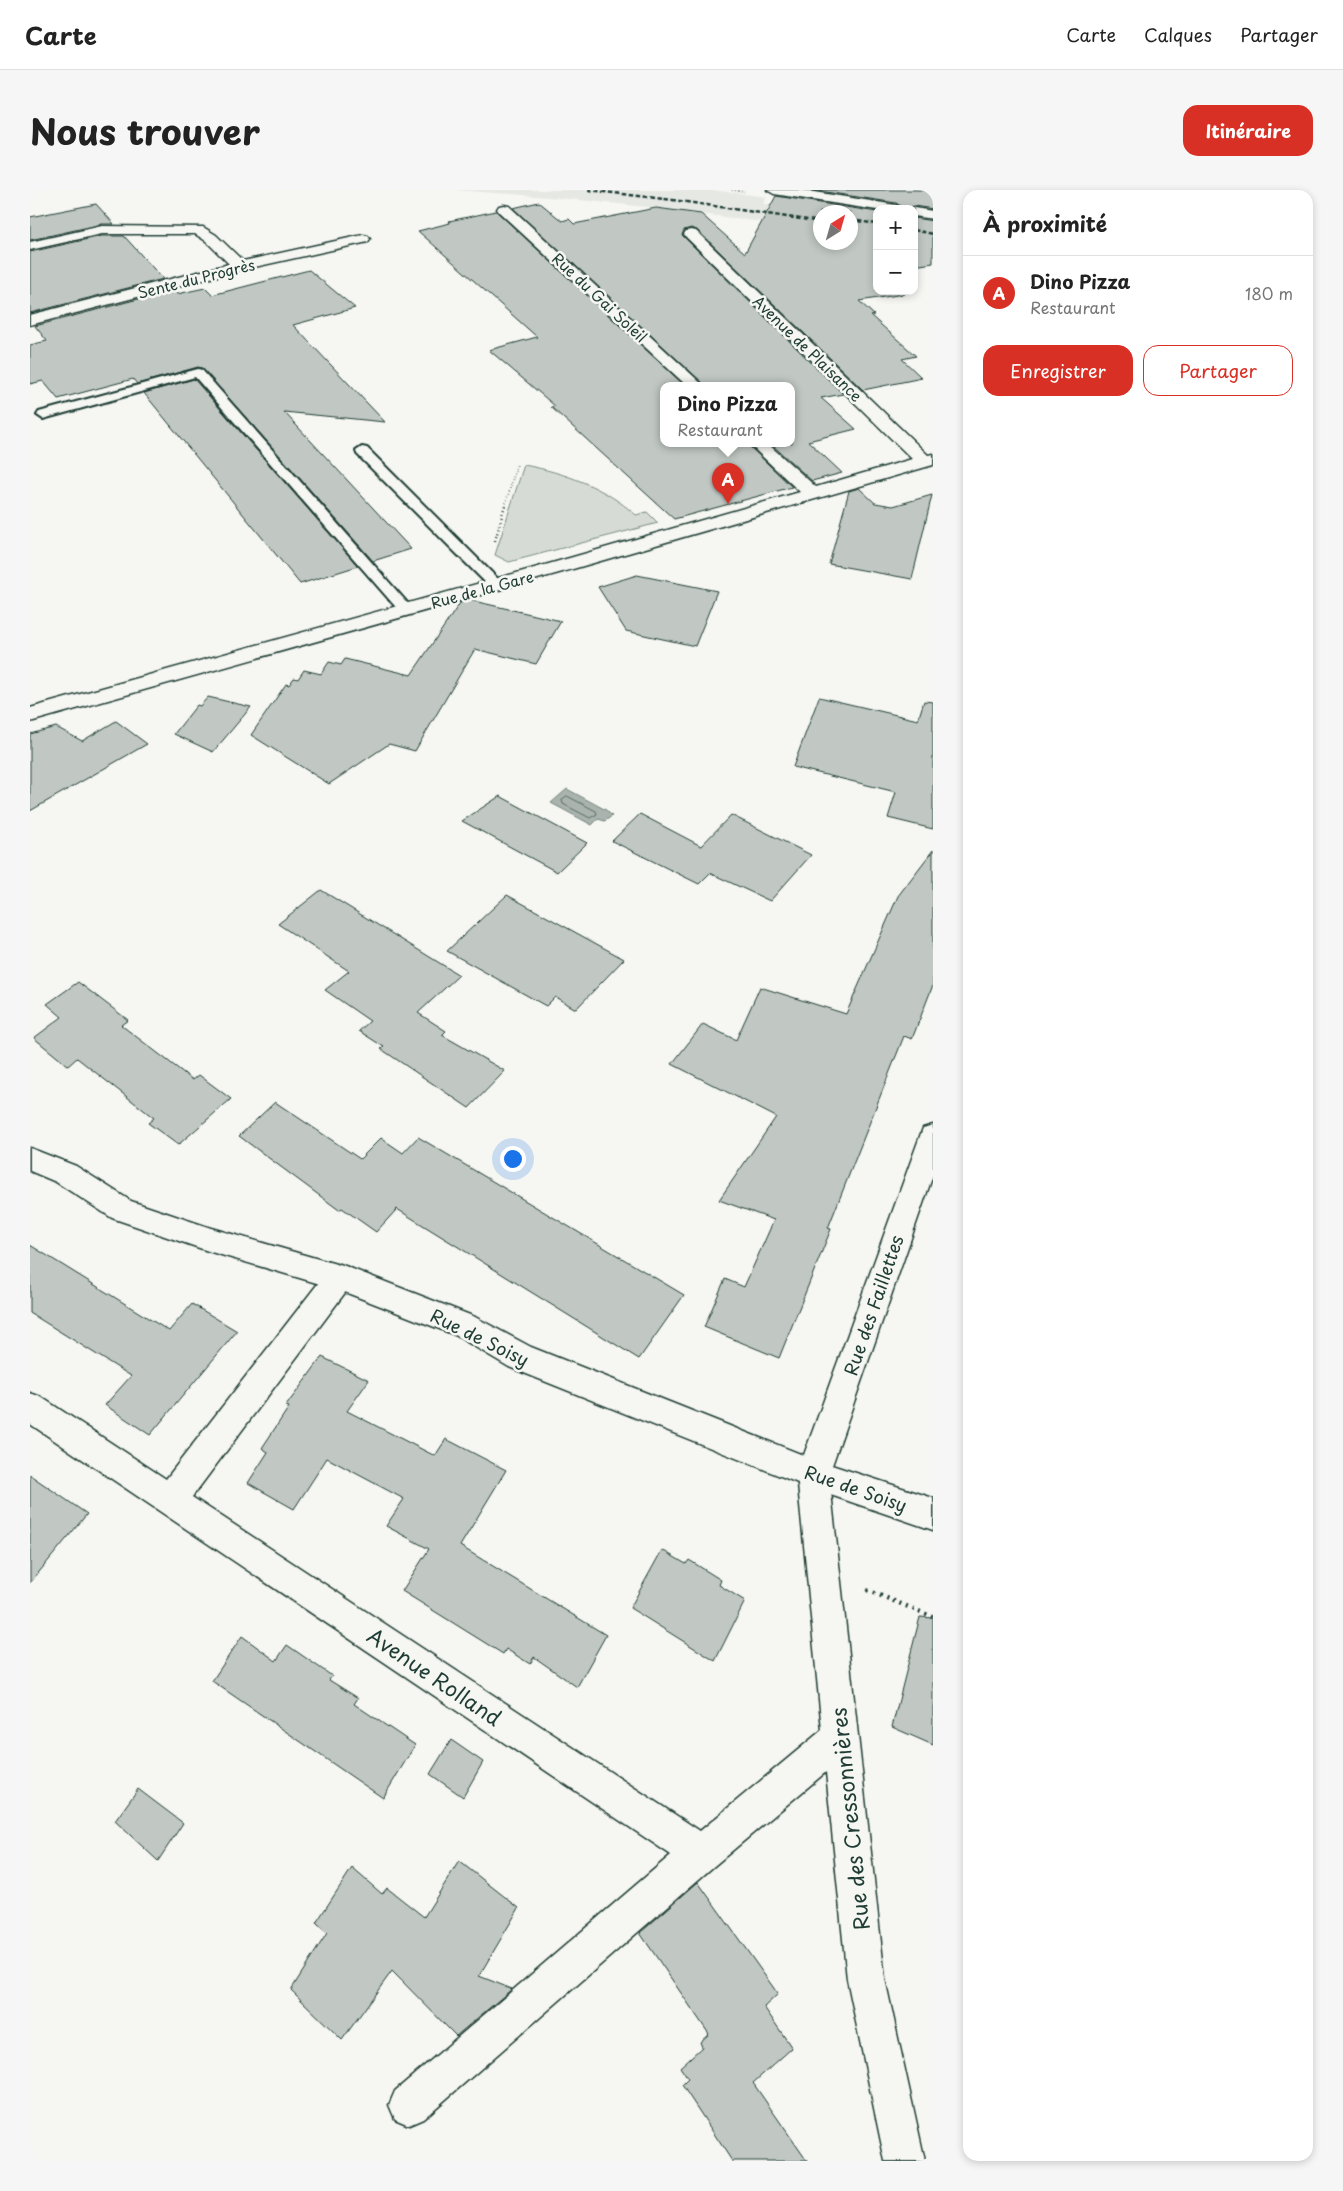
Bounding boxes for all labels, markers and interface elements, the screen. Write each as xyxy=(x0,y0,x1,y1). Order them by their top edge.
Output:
text: Carte xyxy=(25,17,97,53)
text: Carte xyxy=(1066,21,1116,48)
text: Calques xyxy=(1144,21,1212,48)
text: Partager xyxy=(1240,21,1318,48)
text: Nous trouver xyxy=(30,104,260,157)
button: Itinéraire xyxy=(1183,105,1313,156)
north arrow xyxy=(813,205,858,250)
map controls xyxy=(873,205,918,295)
button: + xyxy=(873,205,918,250)
text: À proximité xyxy=(983,207,1107,239)
street label: Rue du Gai Soleil xyxy=(547,247,653,347)
button: − xyxy=(873,250,918,295)
street label: Sente du Progrès xyxy=(135,252,257,304)
text: Dino Pizza xyxy=(1030,267,1130,295)
text: A xyxy=(993,281,1005,305)
text: 180 m xyxy=(1245,281,1293,305)
street label: Avenue de Plaisance xyxy=(748,290,868,406)
text: Restaurant xyxy=(1030,295,1116,319)
button: Enregistrer xyxy=(983,345,1133,396)
button: Partager xyxy=(1143,345,1293,396)
popup xyxy=(660,382,795,447)
text: Dino Pizza xyxy=(677,389,778,417)
text: Restaurant xyxy=(677,417,763,441)
pin: A xyxy=(712,463,744,504)
street label: Rue de la Gare xyxy=(428,564,536,614)
your location xyxy=(500,1146,526,1172)
street label: Rue des Faillettes xyxy=(836,1231,910,1379)
street label: Rue de Soisy xyxy=(426,1301,534,1373)
street label: Rue de Soisy xyxy=(801,1458,911,1518)
street label: Avenue Rolland xyxy=(361,1619,509,1733)
street label: Rue des Cressonnières xyxy=(821,1706,877,1932)

